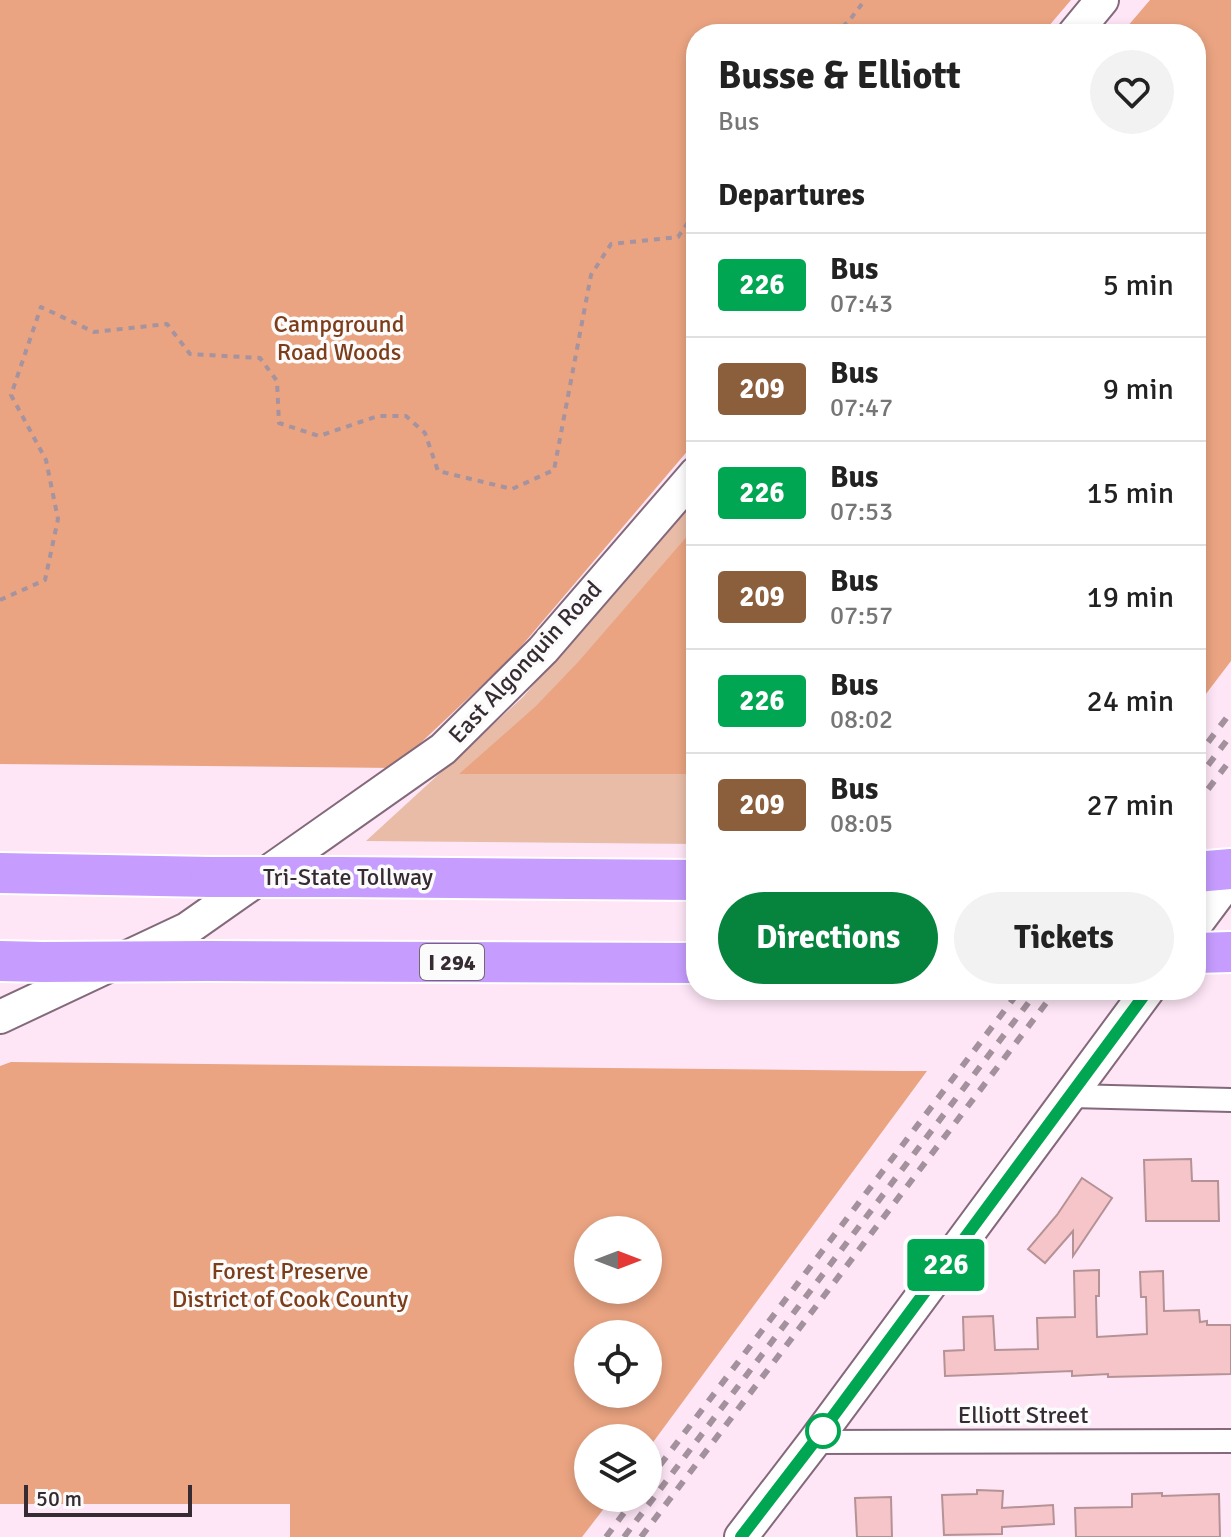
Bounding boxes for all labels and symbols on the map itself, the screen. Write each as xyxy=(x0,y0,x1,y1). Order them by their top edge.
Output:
park label: Campground Road Woods xyxy=(274,309,404,367)
street label: East Algonquin Road xyxy=(442,574,608,750)
street label: Tri-State Tollway xyxy=(263,862,433,892)
road number: I 294 xyxy=(420,944,484,980)
north arrow xyxy=(574,1216,662,1304)
line badge: 226 xyxy=(900,1239,992,1291)
park label: Forest Preserve District of Cook County xyxy=(172,1256,408,1314)
street label: Elliott Street xyxy=(958,1400,1088,1430)
unlabelled marker xyxy=(806,1414,840,1448)
scale bar xyxy=(24,1481,192,1517)

